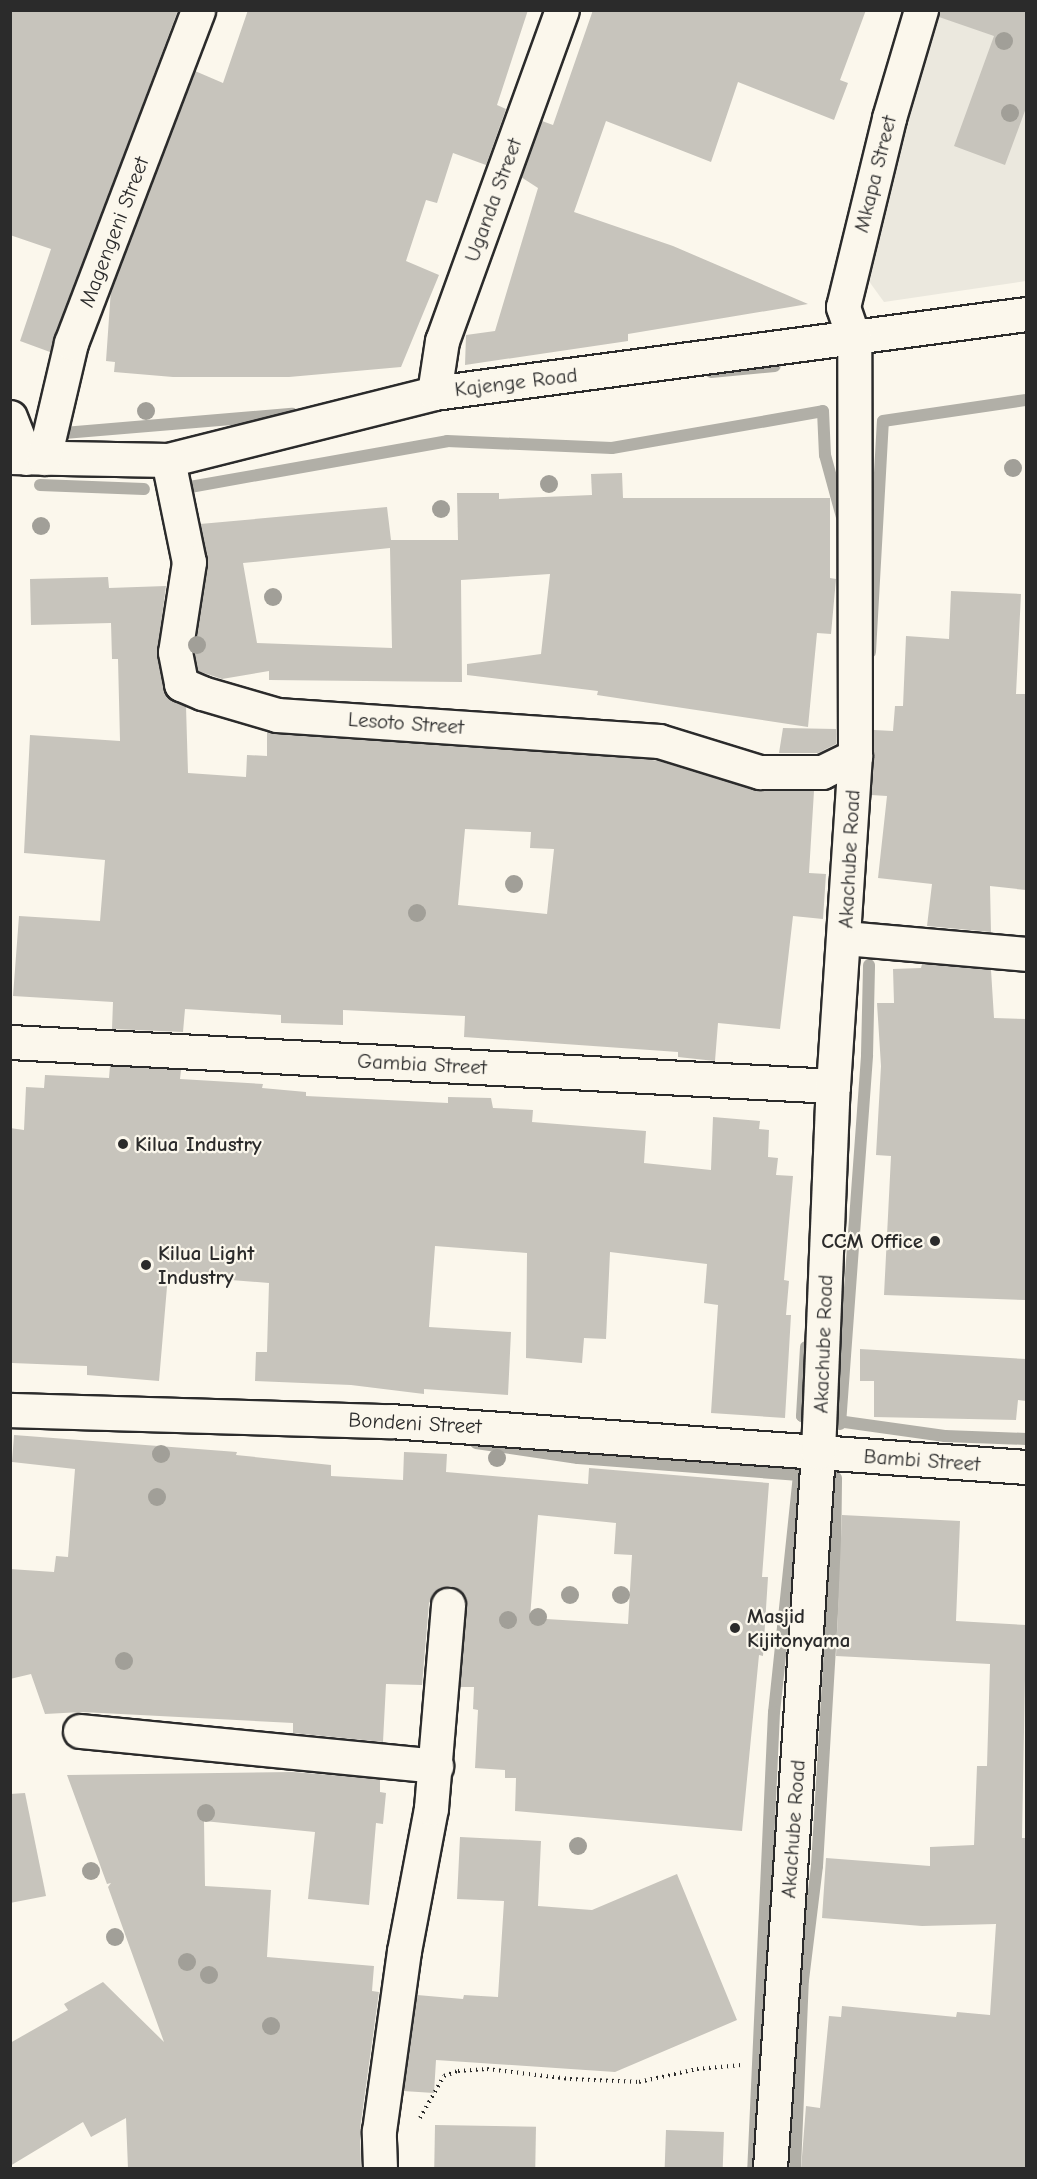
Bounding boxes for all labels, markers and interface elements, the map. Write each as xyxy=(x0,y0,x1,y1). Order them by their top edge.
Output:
street label: Mkapa Street xyxy=(848,113,902,235)
street label: Uganda Street xyxy=(459,135,527,265)
street label: Magengeni Street xyxy=(74,153,154,311)
street label: Kajenge Road xyxy=(453,362,579,402)
street label: Lesoto Street xyxy=(347,706,465,740)
street label: Akachube Road xyxy=(833,789,865,929)
street label: Gambia Street xyxy=(357,1048,487,1080)
place label: Kilua Industry xyxy=(135,1131,262,1157)
marker: Kilua Industry xyxy=(116,1137,130,1151)
place label: CCM Office xyxy=(821,1228,923,1254)
marker: CCM Office xyxy=(928,1234,942,1248)
place label: Kilua Light Industry xyxy=(158,1240,254,1290)
marker: Kilua Light Industry xyxy=(139,1258,153,1272)
street label: Akachube Road xyxy=(808,1274,838,1414)
street label: Bondeni Street xyxy=(348,1407,482,1439)
street label: Bambi Street xyxy=(863,1443,981,1477)
place label: Masjid Kijitonyama xyxy=(747,1603,850,1653)
marker: Masjid Kijitonyama xyxy=(728,1621,742,1635)
street label: Akachube Road xyxy=(776,1759,810,1899)

